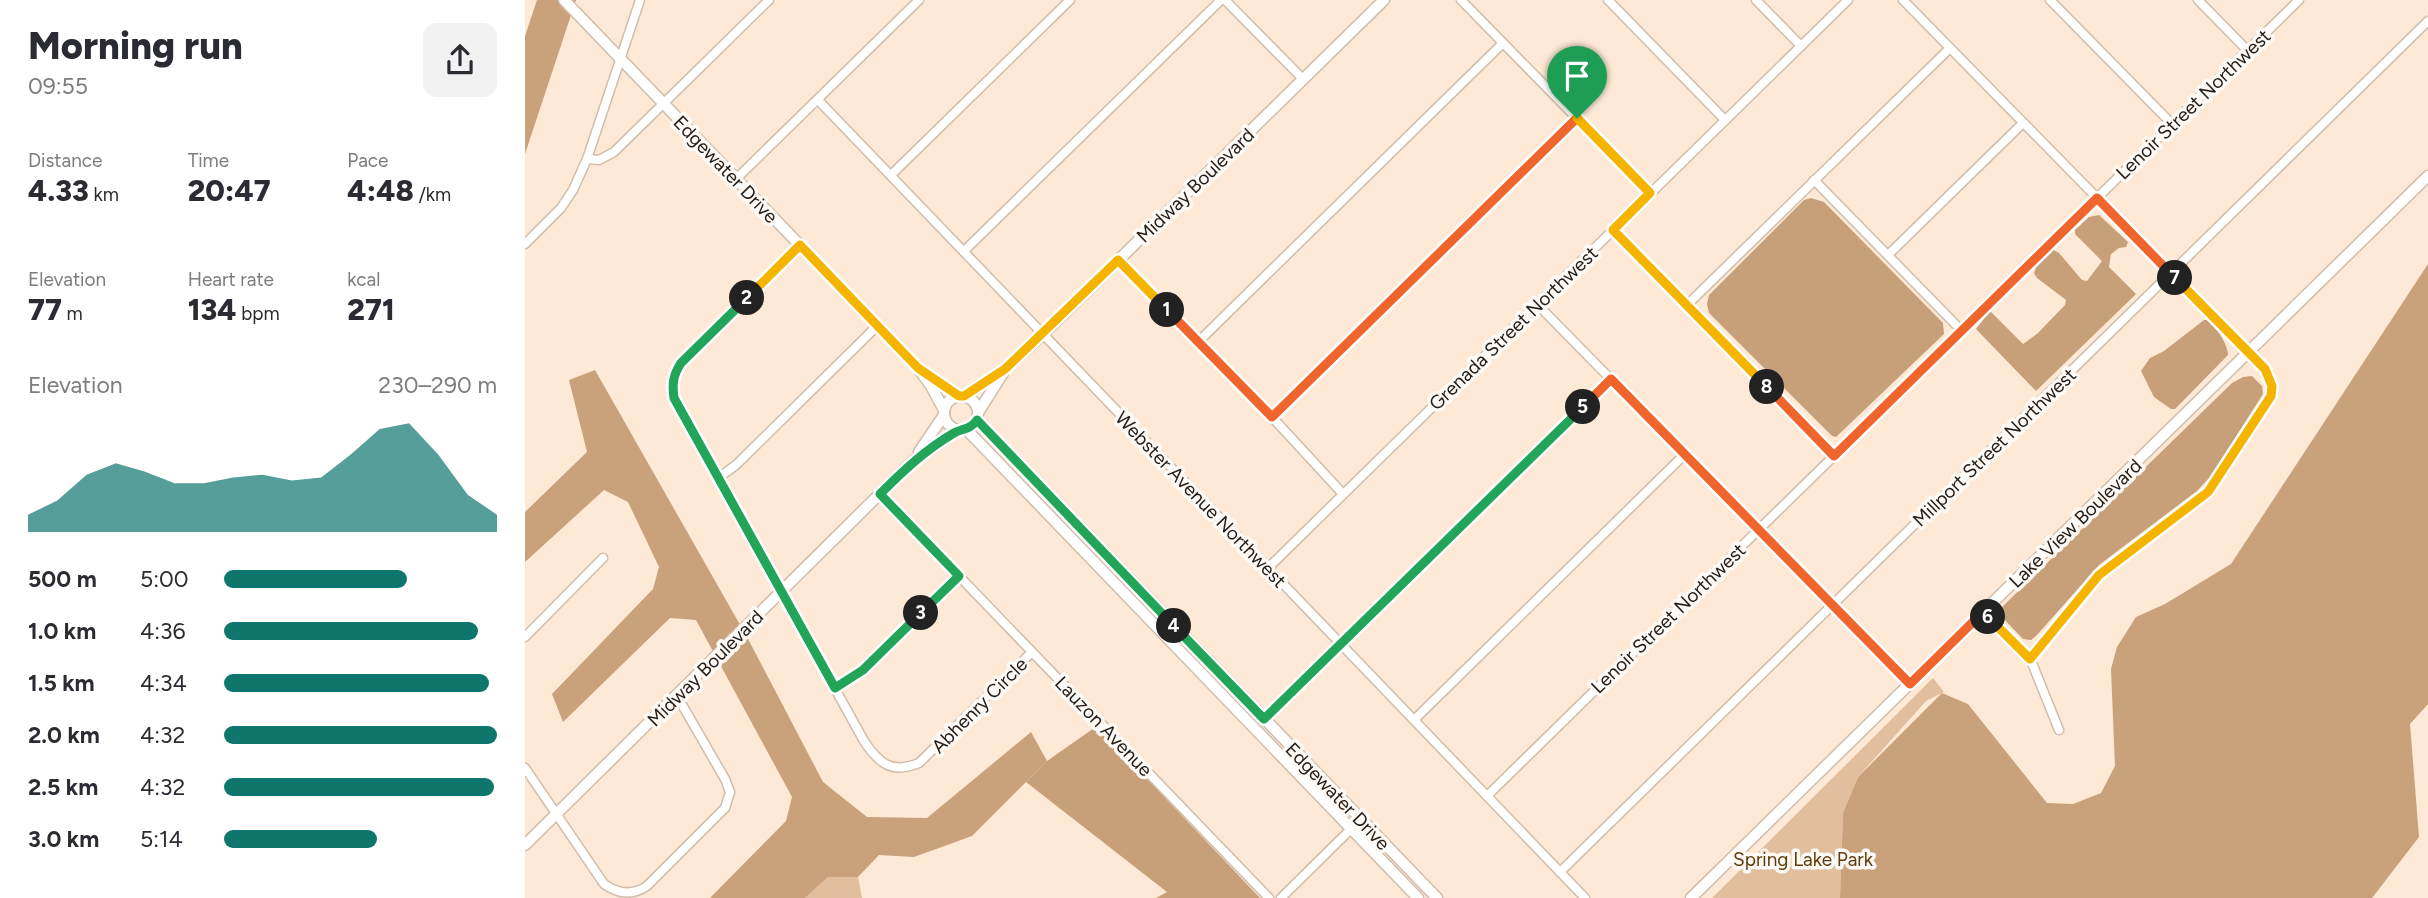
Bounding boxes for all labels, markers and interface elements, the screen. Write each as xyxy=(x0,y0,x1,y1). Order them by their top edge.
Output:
text: Morning run xyxy=(28,23,243,69)
button: share xyxy=(423,23,497,97)
street label: Lenoir Street Northwest xyxy=(2111,24,2275,184)
pin xyxy=(1547,46,1607,118)
icon: arrive xyxy=(1558,57,1596,95)
text: 09:55 xyxy=(28,72,88,100)
street label: Edgewater Drive xyxy=(669,111,783,228)
street label: Midway Boulevard xyxy=(1132,123,1259,247)
text: Distance xyxy=(28,149,102,172)
text: Time xyxy=(188,149,229,172)
text: Pace xyxy=(347,149,388,172)
text: 4.33 xyxy=(28,172,89,209)
text: 20:47 xyxy=(188,172,271,209)
text: 4:48 xyxy=(347,172,414,209)
text: km xyxy=(89,183,119,206)
text: /km xyxy=(414,183,451,206)
street label: Grenada Street Northwest xyxy=(1424,242,1603,415)
pin: 7 xyxy=(2157,260,2193,296)
text: 7 xyxy=(2169,266,2180,289)
text: Elevation xyxy=(28,268,106,291)
text: Heart rate xyxy=(188,268,274,291)
text: kcal xyxy=(347,268,381,291)
pin: 2 xyxy=(729,280,765,316)
text: 2 xyxy=(741,286,752,309)
text: 77 xyxy=(28,291,62,328)
text: 134 xyxy=(188,291,236,328)
text: 271 xyxy=(347,291,395,328)
pin: 1 xyxy=(1149,292,1185,328)
text: 1 xyxy=(1162,298,1171,321)
text: m xyxy=(62,302,83,325)
text: bpm xyxy=(236,302,280,325)
street label: Millport Street Northwest xyxy=(1908,363,2081,531)
pin: 8 xyxy=(1749,370,1785,404)
text: Elevation xyxy=(28,371,123,399)
text: 230–290 m xyxy=(378,371,497,399)
text: 8 xyxy=(1761,375,1772,398)
pin: 5 xyxy=(1565,390,1601,424)
text: 5 xyxy=(1577,395,1588,418)
street label: Webster Avenue Northwest xyxy=(1110,406,1291,592)
street label: Lake View Boulevard xyxy=(2004,454,2146,593)
street label: Lenoir Street Northwest xyxy=(1586,538,1750,698)
text: 500 m xyxy=(28,565,97,593)
text: 5:00 xyxy=(140,565,189,593)
pin: 3 xyxy=(903,596,939,630)
pin: 6 xyxy=(1971,600,2005,634)
text: 3 xyxy=(915,601,926,624)
street label: Midway Boulevard xyxy=(642,605,768,731)
text: 6 xyxy=(1982,605,1993,628)
pin: 4 xyxy=(1157,608,1191,644)
text: 4 xyxy=(1167,614,1180,637)
text: 1.0 km xyxy=(28,617,96,645)
text: 4:36 xyxy=(140,617,186,645)
street label: Abhenry Circle xyxy=(927,653,1032,758)
text: 1.5 km xyxy=(28,669,95,697)
text: 4:34 xyxy=(140,669,187,697)
street label: Lauzon Avenue xyxy=(1050,672,1157,781)
text: 2.0 km xyxy=(28,721,100,749)
text: 4:32 xyxy=(140,721,185,749)
street label: Edgewater Drive xyxy=(1281,738,1395,855)
text: 2.5 km xyxy=(28,773,98,801)
text: 4:32 xyxy=(140,773,185,801)
text: 3.0 km xyxy=(28,825,99,853)
text: 5:14 xyxy=(140,825,183,853)
park label: Spring Lake Park xyxy=(1733,848,1874,871)

